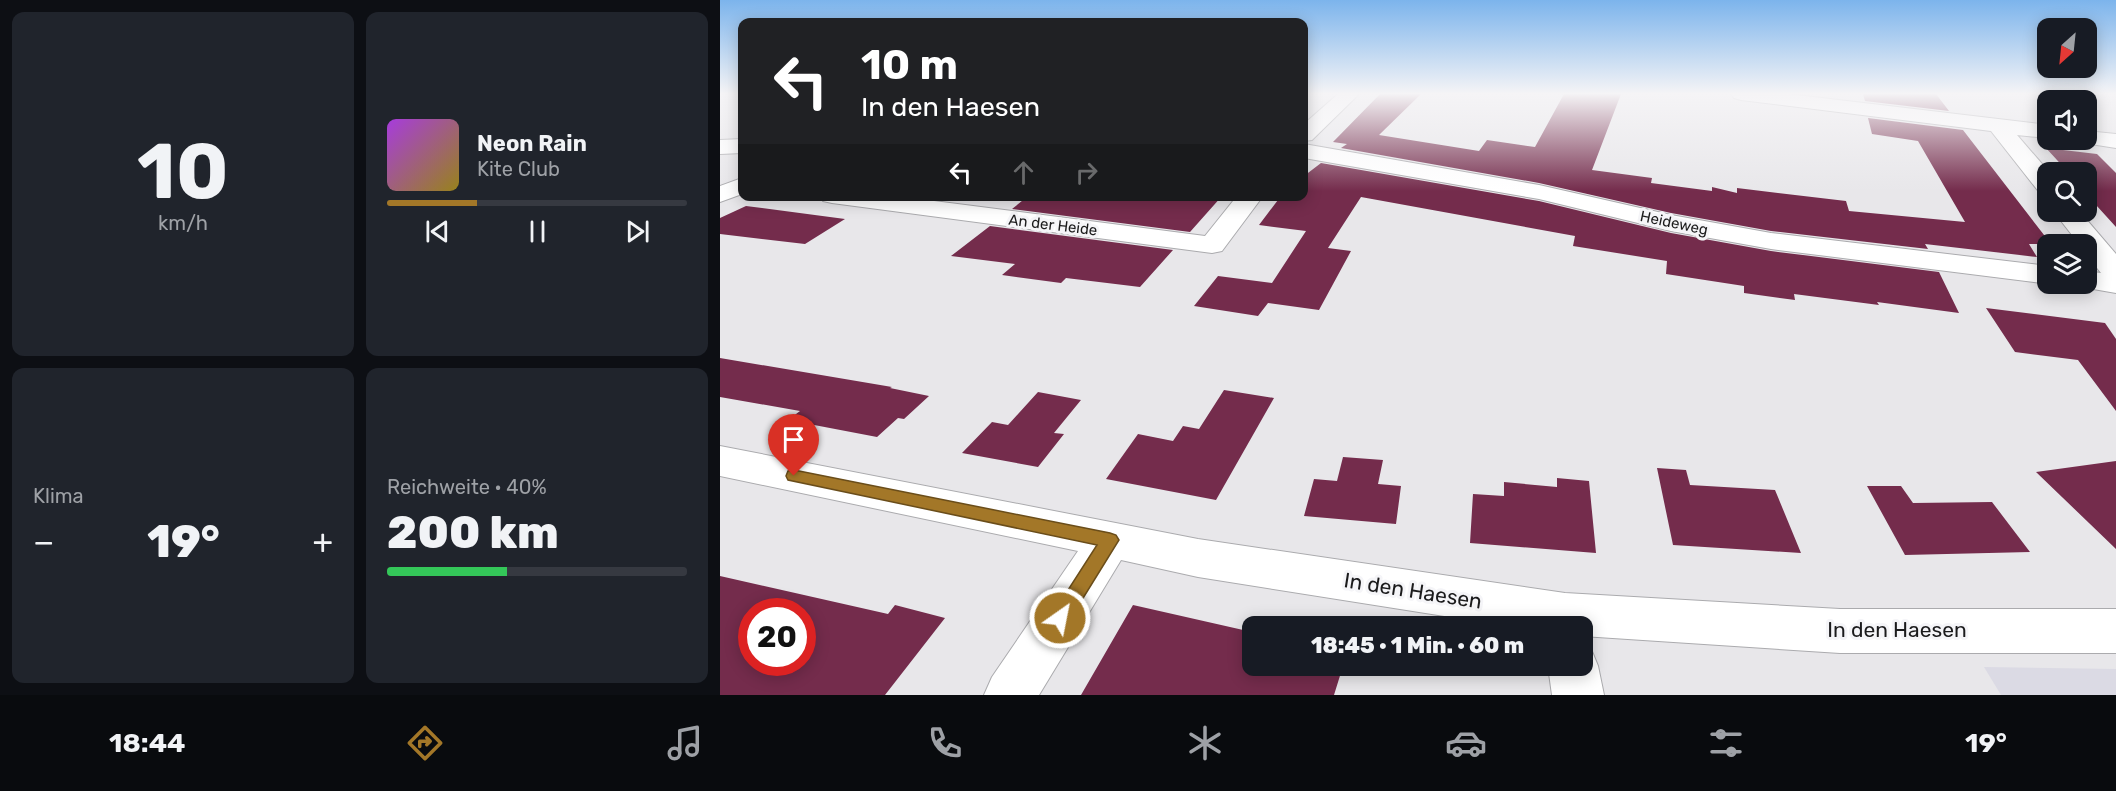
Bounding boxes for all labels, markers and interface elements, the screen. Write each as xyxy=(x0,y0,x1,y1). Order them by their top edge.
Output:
north arrow xyxy=(2037,18,2097,78)
map controls xyxy=(2037,18,2097,294)
text: 10 m xyxy=(861,40,958,90)
icon: left xyxy=(762,42,840,120)
button: sound xyxy=(2037,90,2097,150)
text: In den Haesen xyxy=(861,91,1040,123)
text: 10 xyxy=(137,125,229,218)
text: Neon Rain xyxy=(477,130,587,157)
icon: left xyxy=(944,156,977,189)
icon: ahead xyxy=(1007,156,1040,189)
icon: right xyxy=(1070,156,1103,189)
text: Kite Club xyxy=(477,157,560,181)
button: search xyxy=(2037,162,2097,222)
street label: Heideweg xyxy=(1638,207,1710,239)
text: km/h xyxy=(158,211,208,235)
street label: An der Heide xyxy=(1008,211,1098,239)
icon: previous xyxy=(421,215,454,248)
icon: pause xyxy=(521,215,554,248)
icon: next xyxy=(621,215,654,248)
button: layers xyxy=(2037,234,2097,294)
pin xyxy=(768,414,819,476)
icon: arrive xyxy=(777,423,810,456)
text: Reichweite · 40% xyxy=(387,475,547,499)
text: Klima xyxy=(33,484,84,508)
text: 200 km xyxy=(387,506,559,559)
text: 19° xyxy=(147,515,220,568)
text: − xyxy=(33,522,54,561)
text: + xyxy=(312,522,333,561)
street label: In den Haesen xyxy=(1342,567,1484,614)
position arrow xyxy=(1028,586,1092,650)
speed limit sign: 20 xyxy=(738,598,816,676)
street label: In den Haesen xyxy=(1827,617,1967,642)
text: 18:45 · 1 Min. · 60 m xyxy=(1311,632,1524,659)
icon: directions xyxy=(404,722,446,764)
icon: music xyxy=(664,722,706,764)
icon: phone xyxy=(924,722,966,764)
icon: climate xyxy=(1184,722,1226,764)
icon: car xyxy=(1445,722,1487,764)
icon: filters xyxy=(1705,722,1747,764)
text: 18:44 xyxy=(109,727,186,759)
text: 19° xyxy=(1965,727,2007,759)

